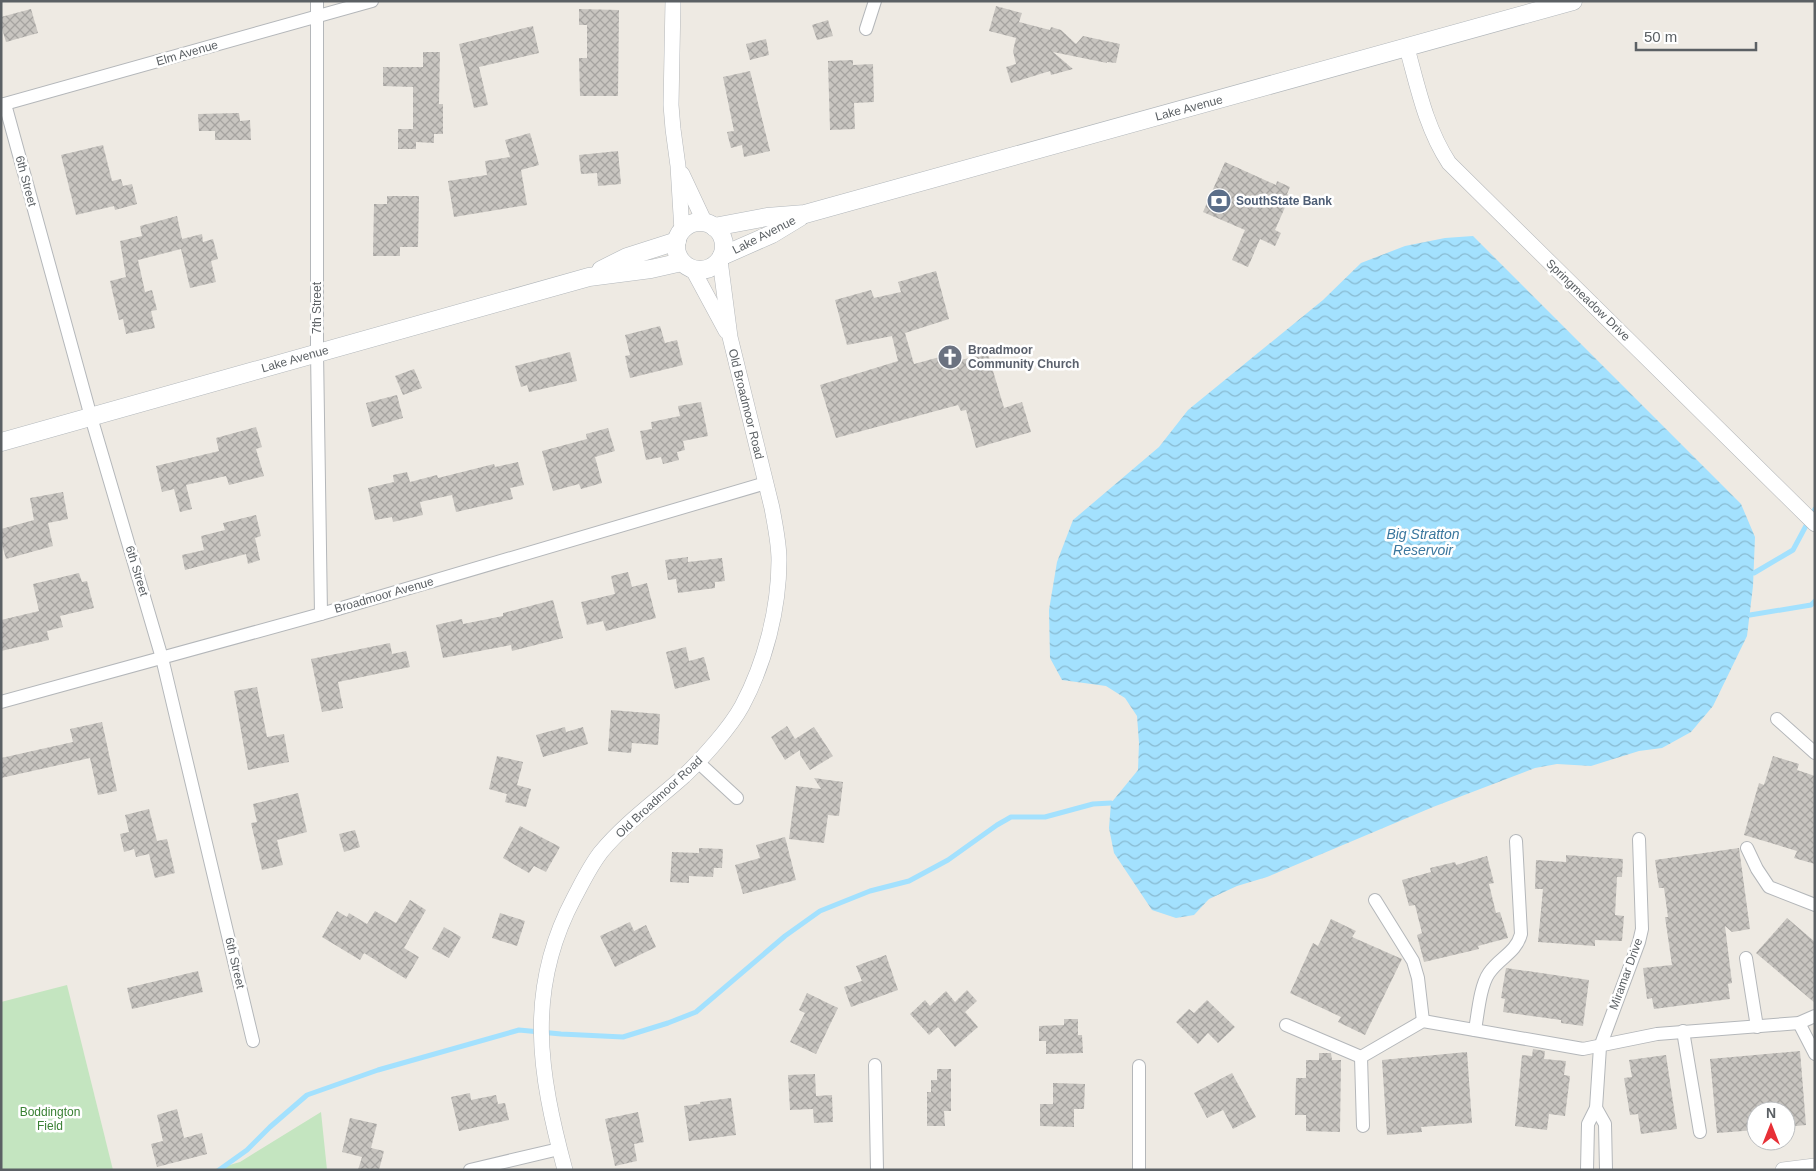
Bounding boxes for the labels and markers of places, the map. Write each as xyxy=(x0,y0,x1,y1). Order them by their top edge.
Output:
bank icon: SouthState Bank xyxy=(1206,188,1232,214)
place label: SouthState Bank xyxy=(1236,194,1332,208)
place label: Broadmoor Community Church xyxy=(968,343,1079,371)
church icon: Broadmoor Community Church xyxy=(937,344,963,370)

